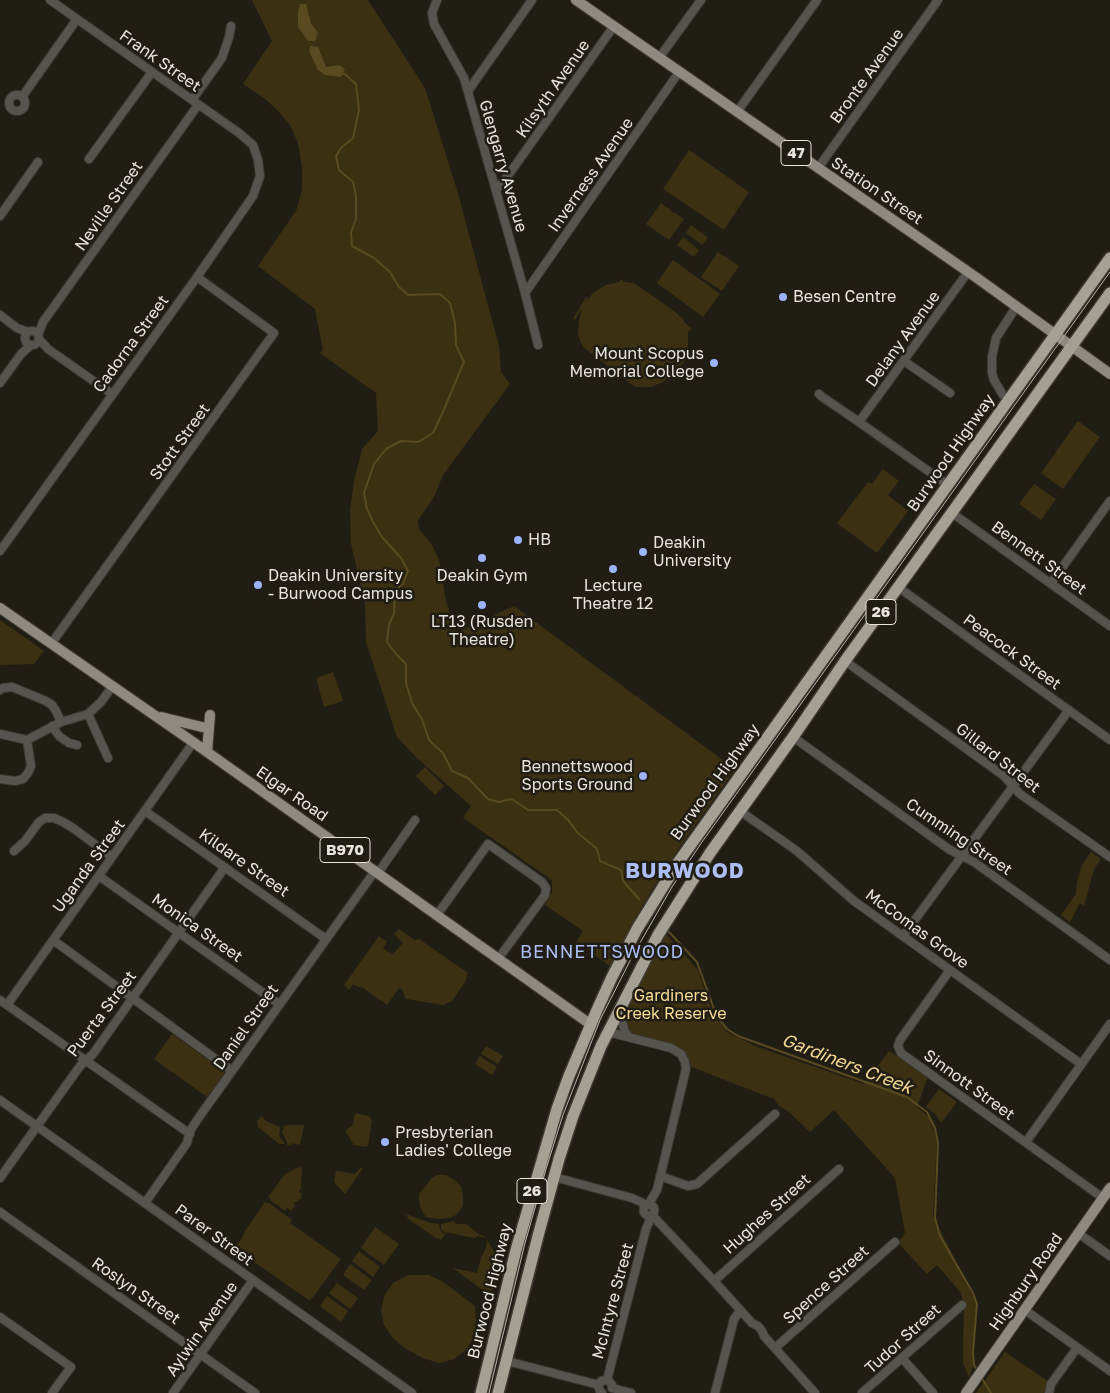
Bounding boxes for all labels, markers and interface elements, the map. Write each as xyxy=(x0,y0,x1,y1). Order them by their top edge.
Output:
street label: Bronte Avenue xyxy=(826,25,908,127)
street label: Frank Street xyxy=(116,26,204,96)
street label: Kilsyth Avenue xyxy=(512,36,594,142)
street label: Glengarry Avenue xyxy=(475,98,531,234)
street label: Inverness Avenue xyxy=(544,114,638,236)
road number: 47 xyxy=(781,140,811,166)
street label: Station Street xyxy=(827,153,927,229)
street label: Neville Street xyxy=(71,157,147,255)
place label: Besen Centre xyxy=(793,287,896,307)
street label: Delany Avenue xyxy=(862,287,944,391)
street label: Cadorna Street xyxy=(89,291,173,397)
marker: Besen Centre xyxy=(777,291,789,303)
place label: Mount Scopus Memorial College xyxy=(570,344,704,382)
marker: Mount Scopus Memorial College xyxy=(708,357,720,369)
street label: Burwood Highway xyxy=(903,391,999,515)
street label: Stott Street xyxy=(146,400,214,484)
street label: Bennett Street xyxy=(988,517,1090,599)
place label: HB xyxy=(528,530,551,550)
place label: Deakin University xyxy=(653,533,731,571)
marker: HB xyxy=(512,534,524,546)
marker: Deakin University xyxy=(637,546,649,558)
marker: Deakin Gym xyxy=(476,552,488,564)
marker: Lecture Theatre 12 xyxy=(607,563,619,575)
place label: Deakin University - Burwood Campus xyxy=(268,566,413,604)
place label: Deakin Gym xyxy=(436,566,528,586)
place label: Lecture Theatre 12 xyxy=(573,576,653,614)
marker: Deakin University - Burwood Campus xyxy=(252,579,264,591)
marker: LT13 (Rusden Theatre) xyxy=(476,599,488,611)
road number: 26 xyxy=(866,600,896,624)
street label: Peacock Street xyxy=(959,610,1065,694)
place label: LT13 (Rusden Theatre) xyxy=(431,612,533,650)
street label: Gillard Street xyxy=(952,719,1044,797)
street label: Burwood Highway xyxy=(666,720,764,844)
place label: Bennettswood Sports Ground xyxy=(521,757,633,795)
street label: Elgar Road xyxy=(252,762,332,826)
marker: Bennettswood Sports Ground xyxy=(637,770,649,782)
street label: Cumming Street xyxy=(902,794,1016,880)
street label: Uganda Street xyxy=(49,816,129,916)
street label: Kildare Street xyxy=(195,825,293,901)
road number: B970 xyxy=(320,838,370,862)
district label: BURWOOD xyxy=(624,858,746,884)
street label: McComas Grove xyxy=(862,885,972,973)
street label: Monica Street xyxy=(148,890,246,966)
district label: BENNETTSWOOD xyxy=(518,941,686,963)
street label: Puerta Street xyxy=(63,967,141,1061)
street label: Daniel Street xyxy=(209,980,283,1074)
park label: Gardiners Creek Reserve xyxy=(616,986,726,1024)
water label: Gardiners Creek xyxy=(779,1029,915,1099)
street label: Sinnott Street xyxy=(920,1046,1018,1124)
place label: Presbyterian Ladies' College xyxy=(395,1123,512,1161)
marker: Presbyterian Ladies' College xyxy=(379,1136,391,1148)
street label: Hughes Street xyxy=(719,1170,815,1258)
road number: 26 xyxy=(517,1178,547,1204)
street label: Parer Street xyxy=(171,1200,257,1270)
street label: Burwood Highway xyxy=(464,1221,516,1361)
street label: Highbury Road xyxy=(985,1230,1067,1334)
street label: McIntyre Street xyxy=(588,1241,638,1361)
street label: Spence Street xyxy=(779,1242,873,1328)
street label: Roslyn Street xyxy=(88,1253,184,1329)
street label: Aylwin Avenue xyxy=(162,1278,242,1380)
street label: Tudor Street xyxy=(861,1300,945,1378)

